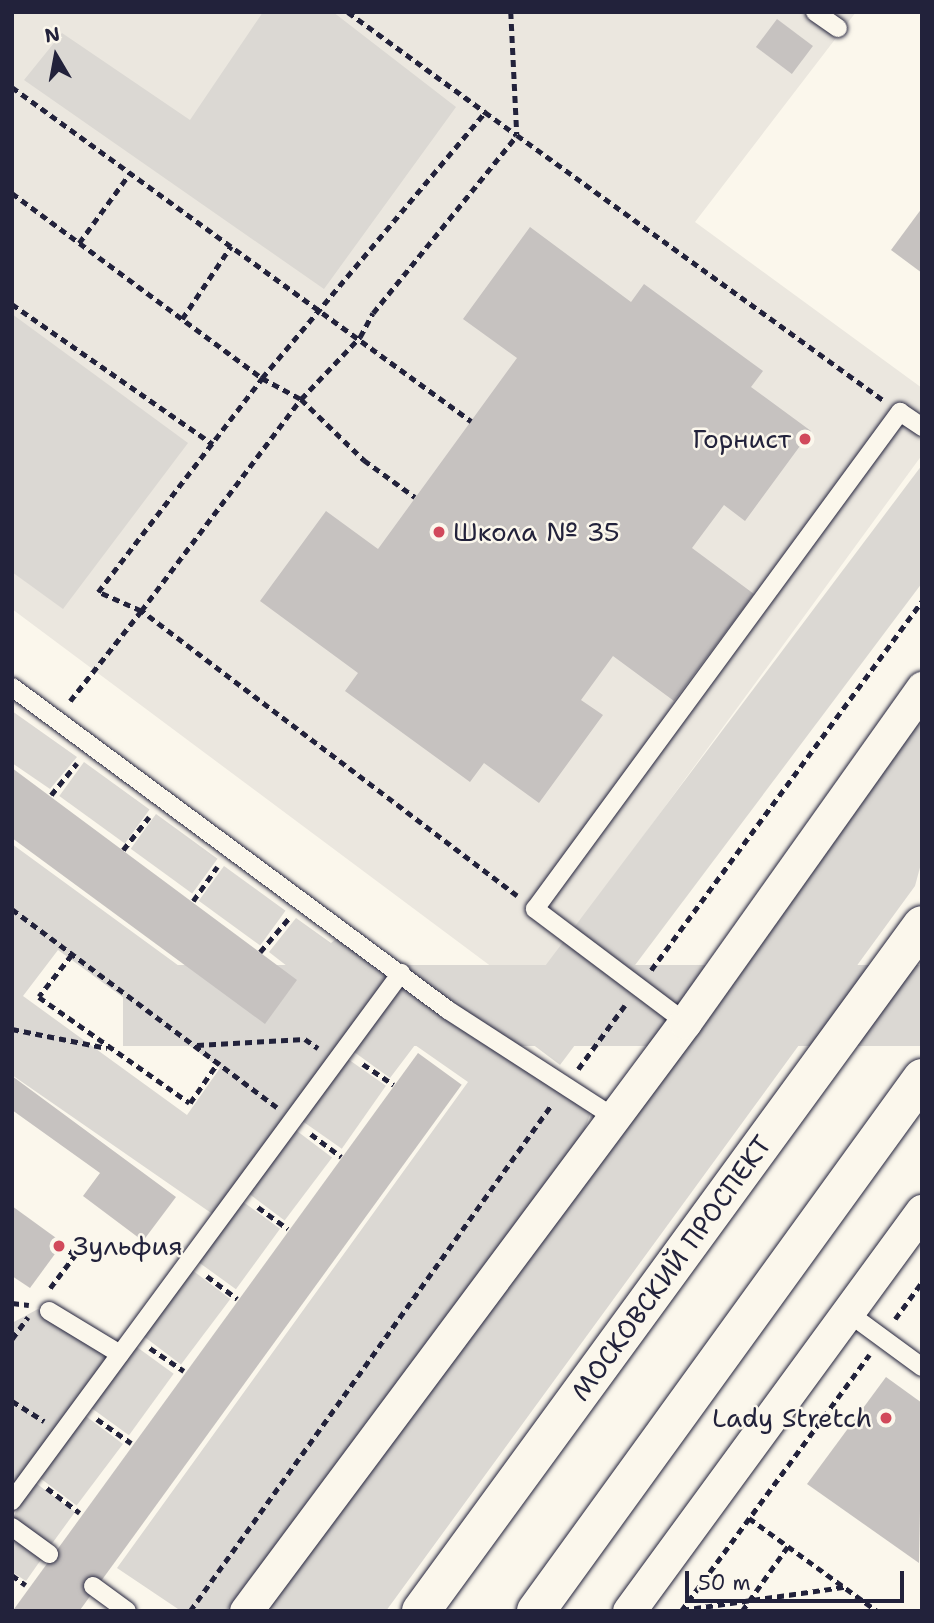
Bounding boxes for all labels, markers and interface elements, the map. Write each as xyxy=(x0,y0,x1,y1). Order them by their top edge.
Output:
north arrow xyxy=(21,21,91,91)
text: N xyxy=(43,21,62,48)
place label: Горнист xyxy=(693,423,791,455)
marker: Горнист xyxy=(797,431,813,447)
place label: Школа № 35 xyxy=(453,516,620,548)
marker: Школа № 35 xyxy=(431,524,447,540)
street label: МОСКОВСКИЙ ПРОСПЕКТ xyxy=(564,1129,778,1407)
place label: Зульфия xyxy=(73,1230,183,1262)
marker: Зульфия xyxy=(51,1238,67,1254)
place label: Lady Stretch xyxy=(712,1402,872,1434)
marker: Lady Stretch xyxy=(878,1410,894,1426)
scale bar xyxy=(689,1556,908,1600)
text: 50 m xyxy=(698,1569,751,1597)

